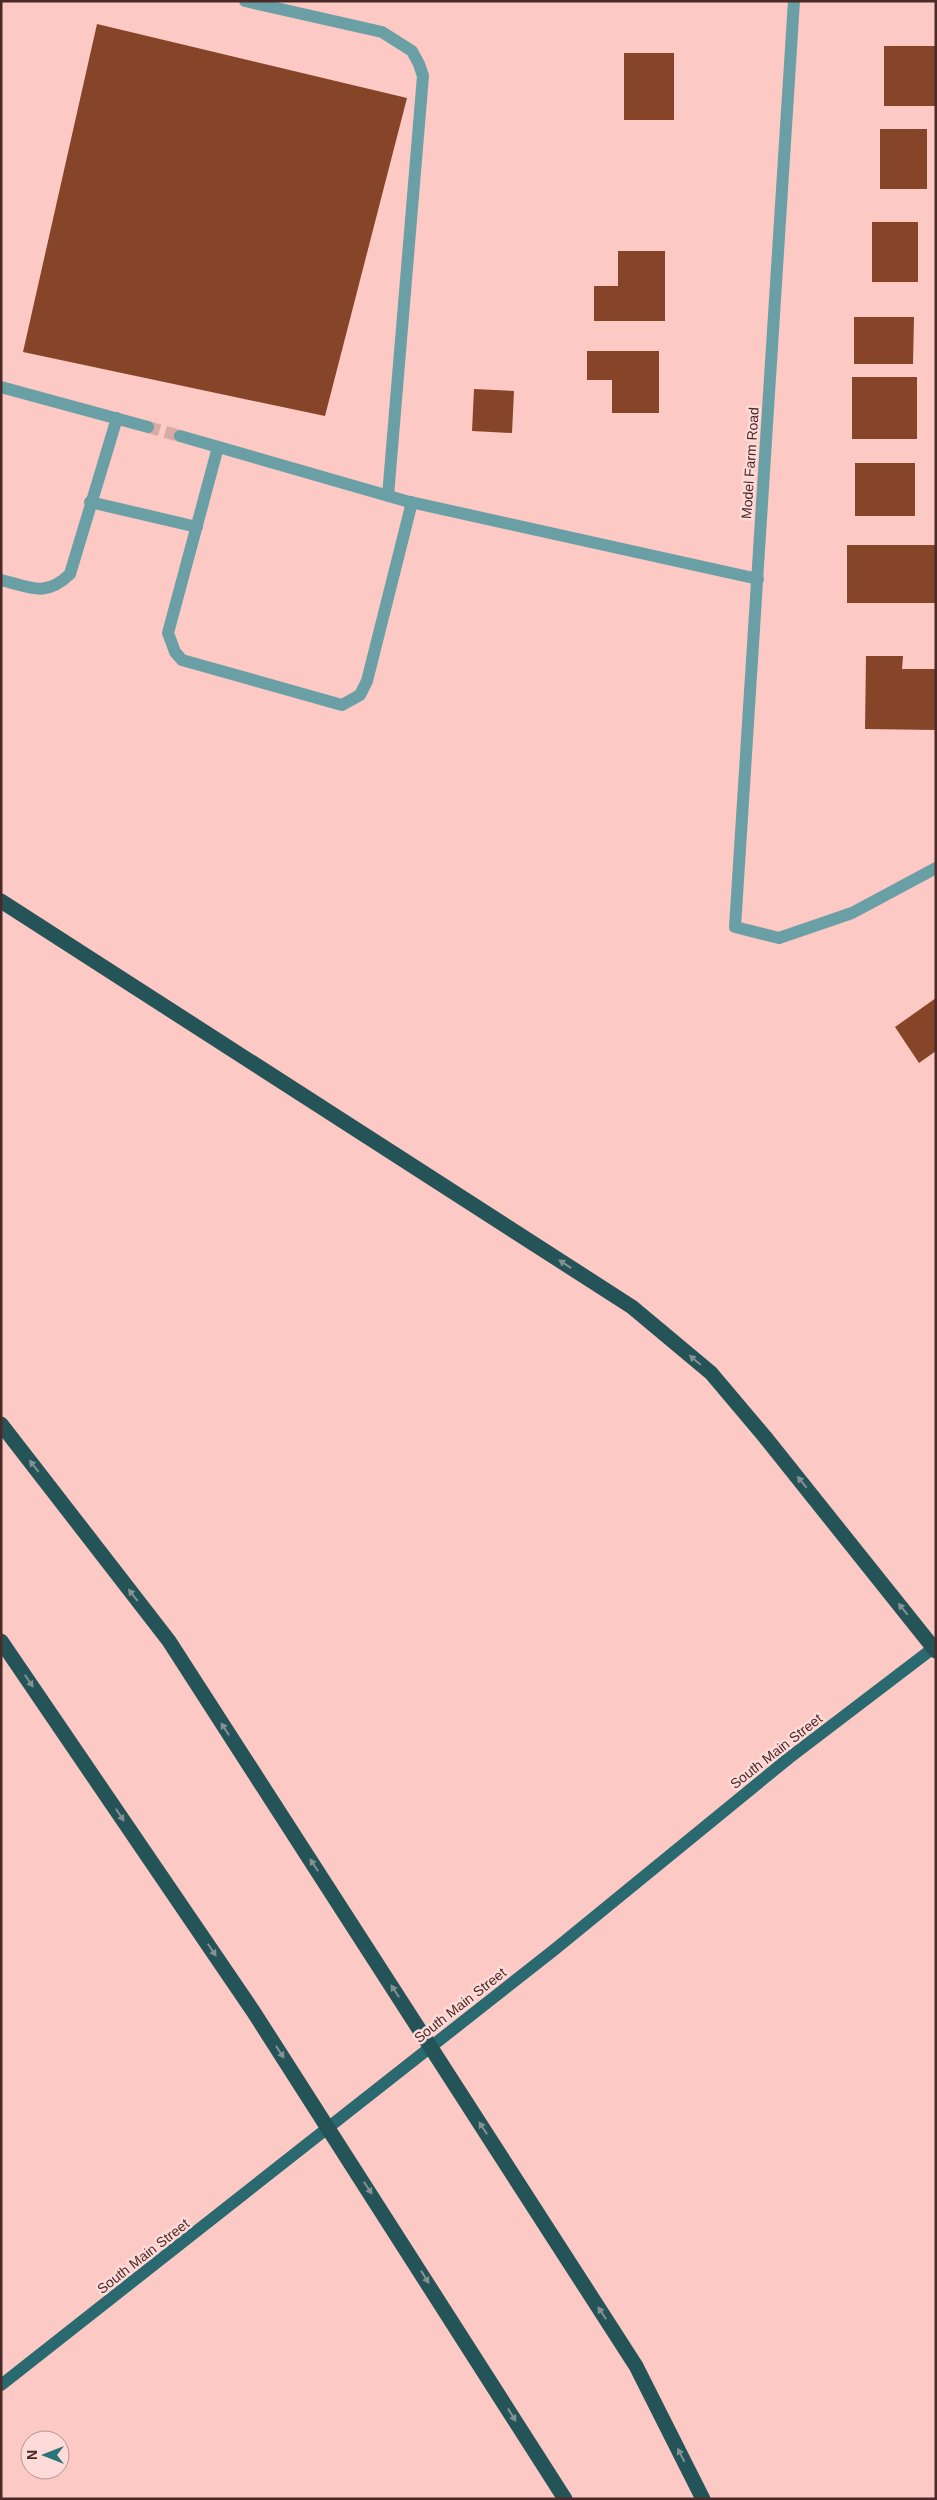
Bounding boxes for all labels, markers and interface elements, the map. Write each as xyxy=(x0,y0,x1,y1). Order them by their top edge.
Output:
street label: Model Farm Road xyxy=(738,407,762,519)
one-way arrow xyxy=(558,1259,571,1268)
one-way arrow xyxy=(689,1355,702,1366)
one-way arrow xyxy=(29,1460,40,1473)
one-way arrow xyxy=(796,1476,807,1489)
one-way arrow xyxy=(128,1589,139,1602)
one-way arrow xyxy=(898,1603,909,1616)
one-way arrow xyxy=(24,1674,34,1688)
street label: South Main Street xyxy=(727,1710,825,1792)
one-way arrow xyxy=(221,1722,230,1735)
one-way arrow xyxy=(115,1808,125,1822)
one-way arrow xyxy=(309,1858,318,1872)
one-way arrow xyxy=(207,1943,217,1956)
street label: South Main Street xyxy=(411,1964,509,2046)
one-way arrow xyxy=(390,1984,400,1998)
one-way arrow xyxy=(275,2045,284,2058)
one-way arrow xyxy=(478,2121,487,2135)
one-way arrow xyxy=(363,2181,372,2195)
street label: South Main Street xyxy=(94,2215,192,2297)
one-way arrow xyxy=(420,2271,430,2284)
one-way arrow xyxy=(597,2307,607,2320)
one-way arrow xyxy=(507,2408,517,2421)
north arrow xyxy=(20,2430,70,2480)
one-way arrow xyxy=(677,2448,685,2462)
text: N xyxy=(24,2450,40,2460)

